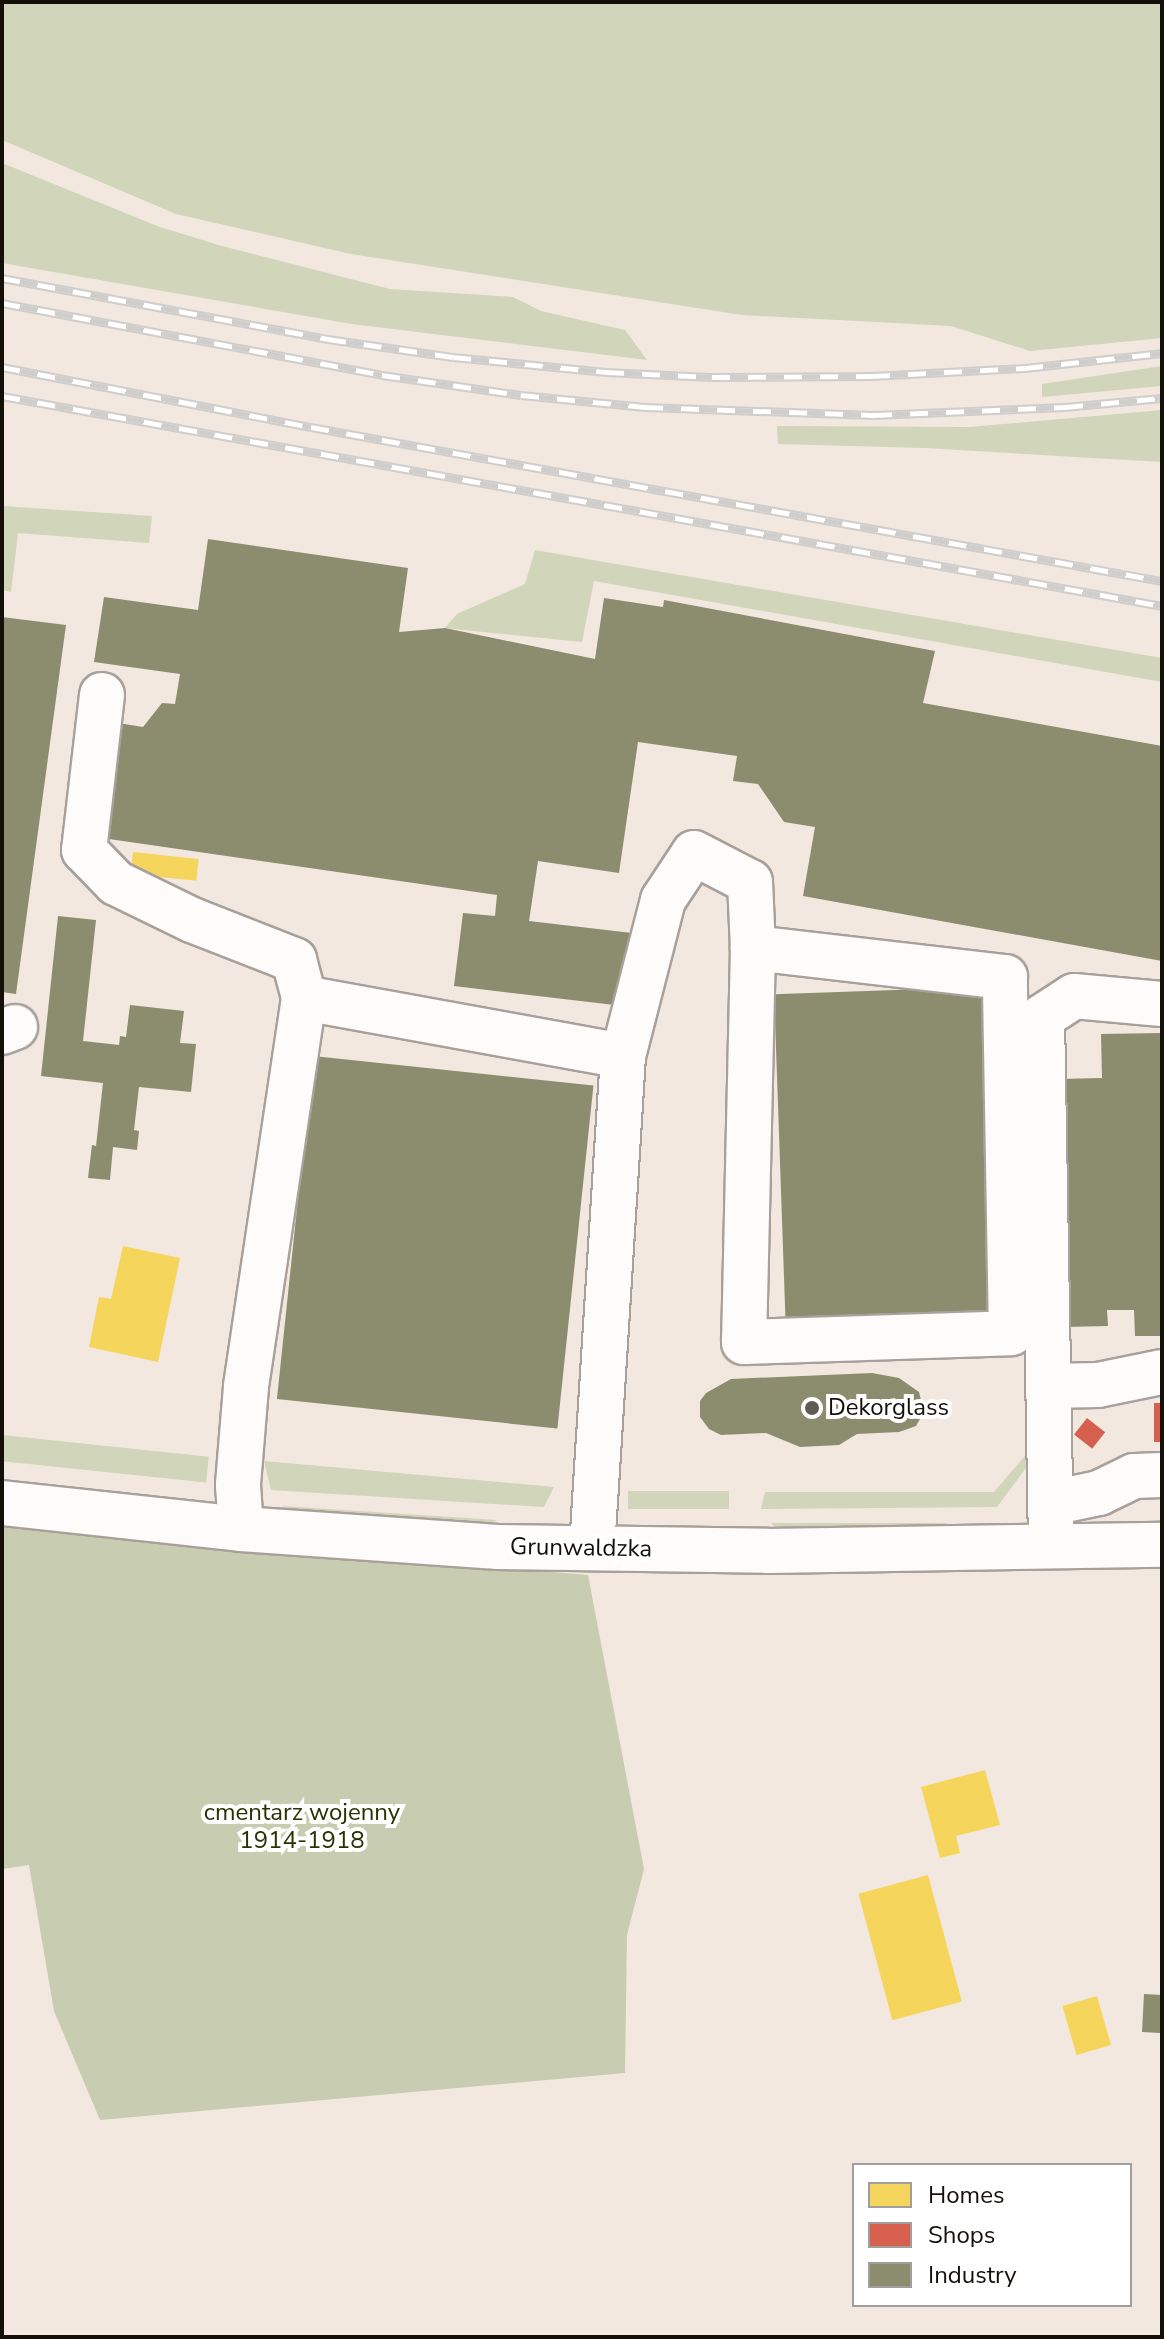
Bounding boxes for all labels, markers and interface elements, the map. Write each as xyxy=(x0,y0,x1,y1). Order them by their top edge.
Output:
place label: Dekorglass xyxy=(828,1394,949,1422)
marker: Dekorglass xyxy=(803,1399,821,1417)
street label: Grunwaldzka xyxy=(510,1532,652,1564)
park label: cmentarz wojenny 1914-1918 xyxy=(204,1799,400,1855)
legend xyxy=(852,2163,1132,2307)
text: Homes xyxy=(928,2179,1004,2211)
text: Shops xyxy=(928,2219,995,2251)
text: Industry xyxy=(928,2259,1017,2291)

